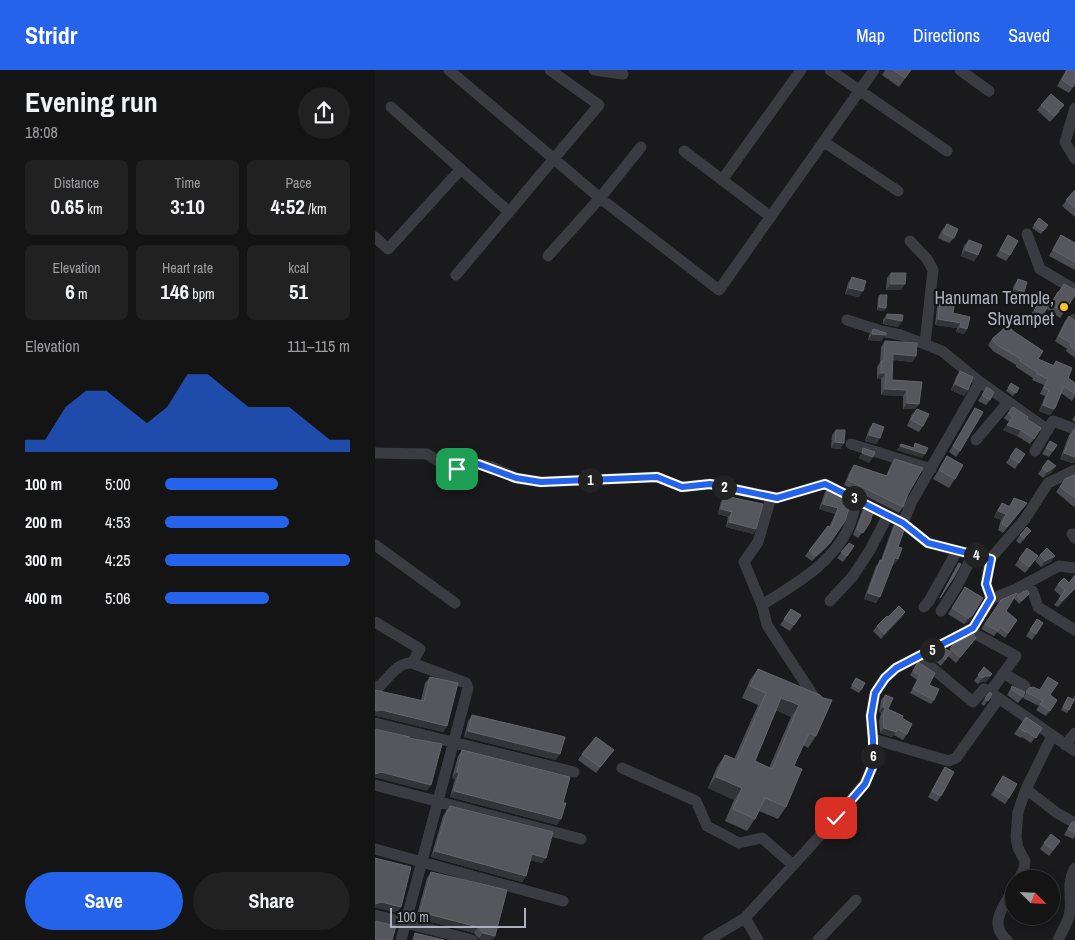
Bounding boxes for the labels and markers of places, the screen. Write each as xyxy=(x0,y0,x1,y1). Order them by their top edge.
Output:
place label: Hanuman Temple, Shyampet xyxy=(934,285,1054,331)
marker: Hanuman Temple, Shyampet xyxy=(1058,301,1070,313)
pin xyxy=(436,448,478,490)
pin: 1 xyxy=(577,468,603,492)
pin: 2 xyxy=(711,474,737,500)
pin: 3 xyxy=(841,486,867,510)
pin: 4 xyxy=(963,542,989,568)
pin: 5 xyxy=(919,638,945,662)
pin: 6 xyxy=(861,744,885,768)
pin xyxy=(815,797,857,839)

